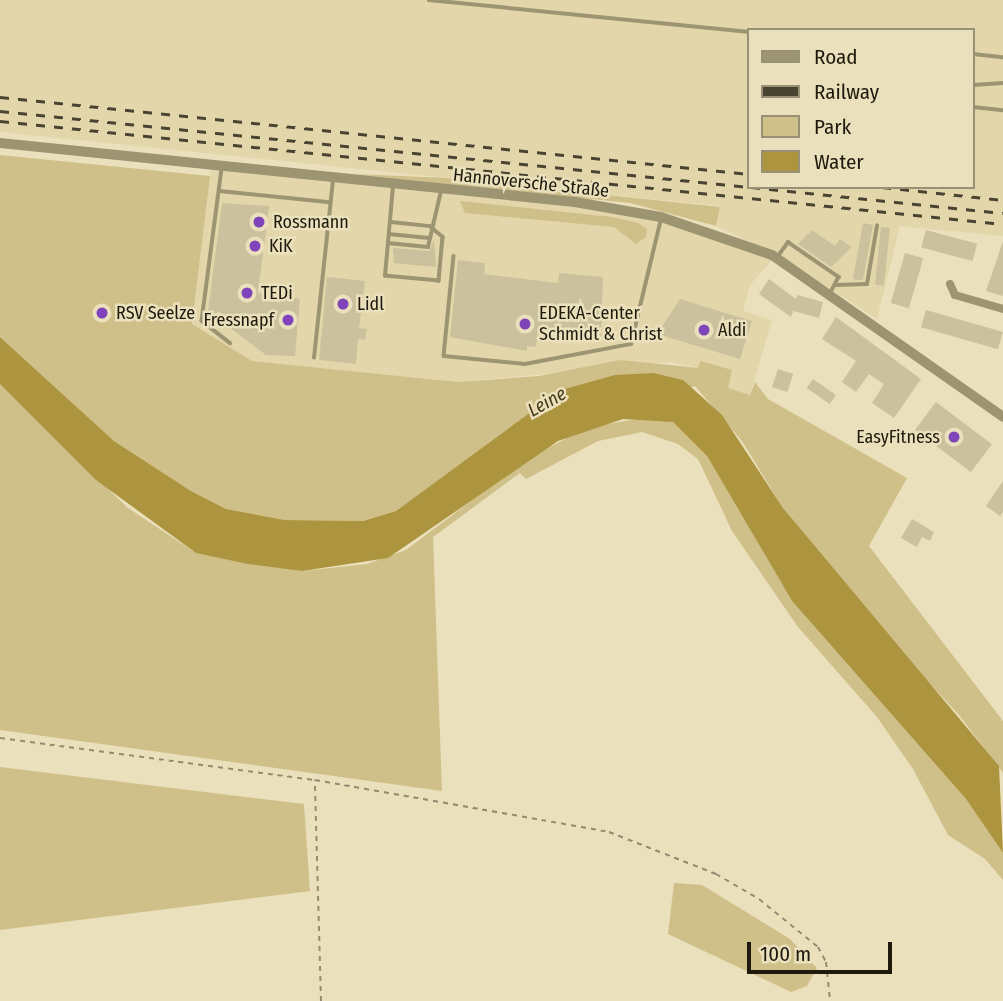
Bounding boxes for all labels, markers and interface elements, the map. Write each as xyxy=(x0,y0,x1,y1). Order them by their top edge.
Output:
legend xyxy=(748,28,975,189)
text: Road xyxy=(814,44,858,70)
text: Railway xyxy=(814,79,879,105)
text: Park xyxy=(814,114,851,140)
text: Water xyxy=(814,149,864,175)
street label: Hannoversche Straße xyxy=(452,164,610,202)
place label: Rossmann xyxy=(273,211,349,233)
marker: Rossmann xyxy=(251,214,267,230)
place label: KiK xyxy=(269,235,293,257)
marker: KiK xyxy=(247,238,263,254)
place label: TEDi xyxy=(261,282,293,304)
marker: TEDi xyxy=(239,285,255,301)
place label: Lidl xyxy=(357,293,384,315)
marker: Lidl xyxy=(335,296,351,312)
place label: RSV Seelze xyxy=(116,302,195,324)
place label: EDEKA-Center Schmidt & Christ xyxy=(539,303,662,346)
marker: RSV Seelze xyxy=(94,305,110,321)
place label: Fressnapf xyxy=(203,309,274,331)
marker: Fressnapf xyxy=(280,312,296,328)
marker: EDEKA-Center Schmidt & Christ xyxy=(517,316,533,332)
place label: Aldi xyxy=(718,319,746,341)
marker: Aldi xyxy=(696,322,712,338)
water label: Leine xyxy=(524,382,570,422)
place label: EasyFitness xyxy=(856,426,940,448)
marker: EasyFitness xyxy=(946,429,962,445)
scale bar xyxy=(751,928,896,972)
text: 100 m xyxy=(760,941,811,967)

